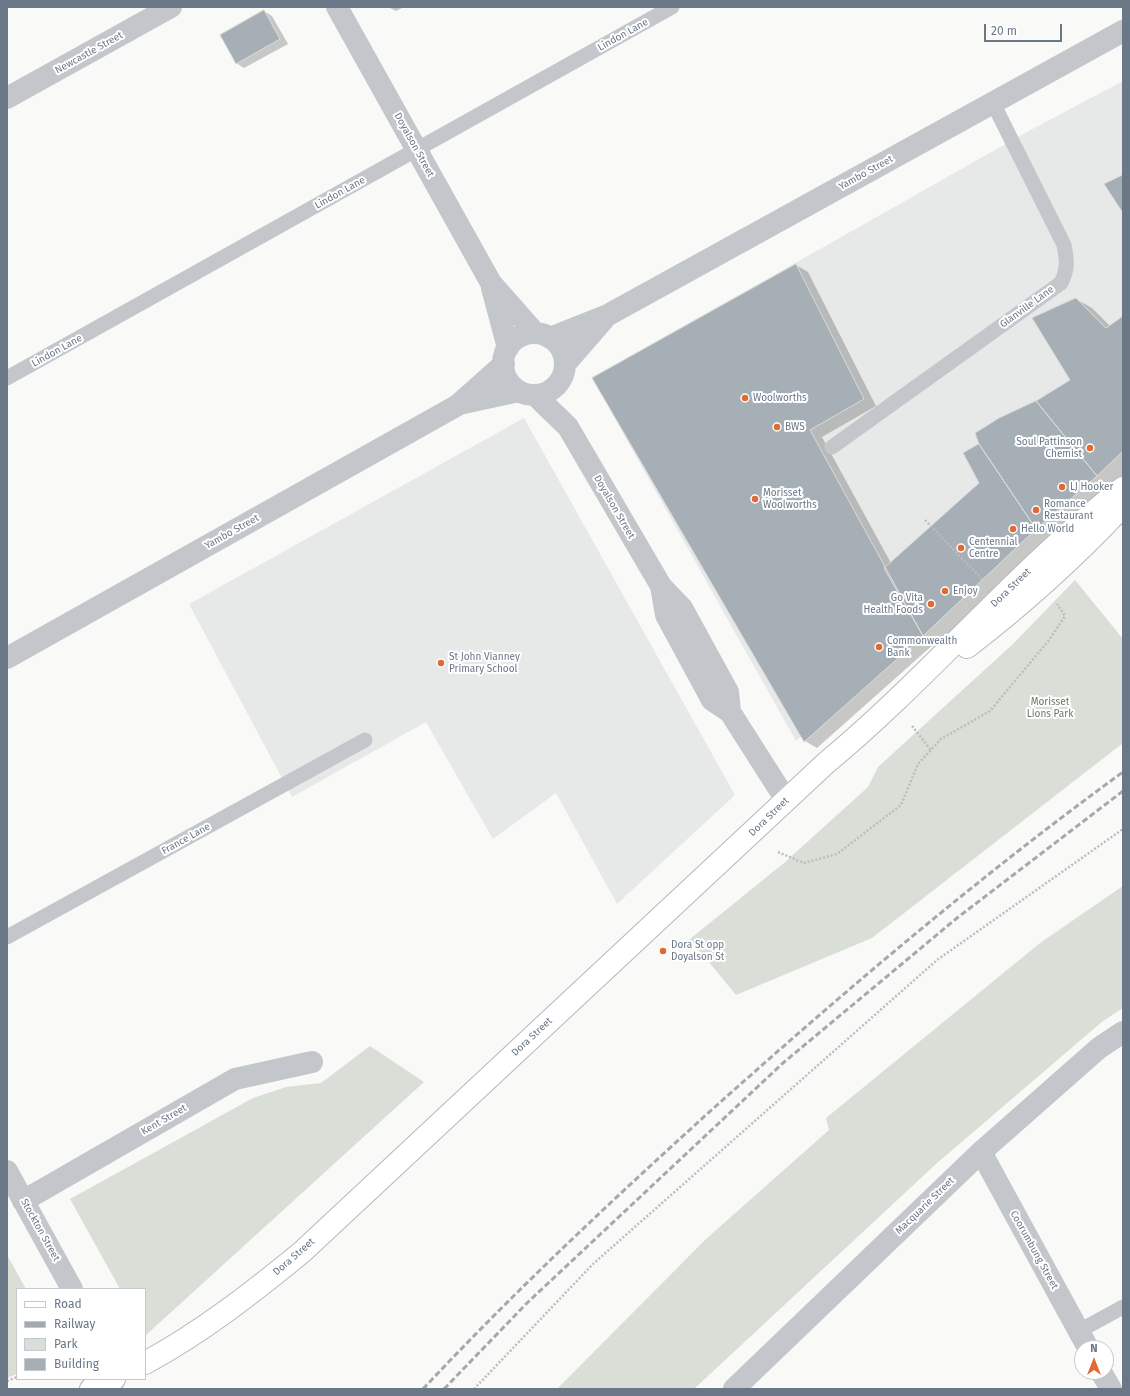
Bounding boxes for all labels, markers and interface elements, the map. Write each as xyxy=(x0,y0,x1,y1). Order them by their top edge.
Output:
street label: Lindon Lane xyxy=(596,16,650,54)
scale bar xyxy=(986,16,1064,42)
text: 20 m xyxy=(991,24,1017,38)
street label: Newcastle Street xyxy=(53,29,125,77)
street label: Doyalson Street xyxy=(391,111,437,179)
street label: Yambo Street xyxy=(837,153,895,193)
street label: Lindon Lane xyxy=(313,174,367,212)
street label: Glanville Lane xyxy=(998,283,1056,331)
street label: Lindon Lane xyxy=(30,332,84,370)
place label: Woolworths xyxy=(753,392,807,404)
marker: Woolworths xyxy=(740,393,750,403)
place label: BWS xyxy=(785,421,805,433)
marker: BWS xyxy=(772,422,782,432)
place label: Soul Pattinson Chemist xyxy=(1016,436,1082,460)
marker: Soul Pattinson Chemist xyxy=(1085,443,1095,453)
street label: Doyalson Street xyxy=(591,473,637,541)
place label: LJ Hooker xyxy=(1070,481,1113,493)
marker: LJ Hooker xyxy=(1057,482,1067,492)
place label: Morisset Woolworths xyxy=(763,487,817,510)
marker: Morisset Woolworths xyxy=(750,494,760,504)
place label: Romance Restaurant xyxy=(1044,498,1093,522)
marker: Romance Restaurant xyxy=(1031,505,1041,515)
street label: Yambo Street xyxy=(203,512,261,552)
place label: Hello World xyxy=(1021,523,1074,535)
marker: Hello World xyxy=(1008,524,1018,534)
place label: Centennial Centre xyxy=(969,536,1017,560)
marker: Centennial Centre xyxy=(956,543,966,553)
street label: Dora Street xyxy=(988,566,1034,610)
place label: Enjoy xyxy=(953,585,978,597)
marker: Enjoy xyxy=(940,586,950,596)
place label: Go Vita Health Foods xyxy=(864,592,923,616)
marker: Go Vita Health Foods xyxy=(926,599,936,609)
place label: Commonwealth Bank xyxy=(887,635,957,658)
marker: Commonwealth Bank xyxy=(874,642,884,652)
place label: St John Vianney Primary School xyxy=(449,651,520,674)
marker: St John Vianney Primary School xyxy=(436,658,446,668)
park label: Morisset Lions Park xyxy=(1027,696,1073,720)
street label: Dora Street xyxy=(746,795,792,839)
street label: France Lane xyxy=(160,821,212,857)
place label: Dora St opp Doyalson St xyxy=(671,939,724,962)
marker: Dora St opp Doyalson St xyxy=(658,946,668,956)
street label: Dora Street xyxy=(509,1015,555,1059)
street label: Kent Street xyxy=(139,1102,189,1138)
street label: Macquarie Street xyxy=(893,1175,957,1237)
street label: Stockton Street xyxy=(18,1197,62,1263)
street label: Coorumbung Street xyxy=(1007,1209,1061,1291)
street label: Dora Street xyxy=(271,1236,317,1278)
legend xyxy=(16,1288,146,1380)
text: Road xyxy=(54,1297,82,1311)
text: Railway xyxy=(54,1317,95,1331)
text: Park xyxy=(54,1337,78,1351)
north arrow xyxy=(1074,1340,1114,1380)
text: N xyxy=(1090,1342,1098,1355)
text: Building xyxy=(54,1357,99,1371)

